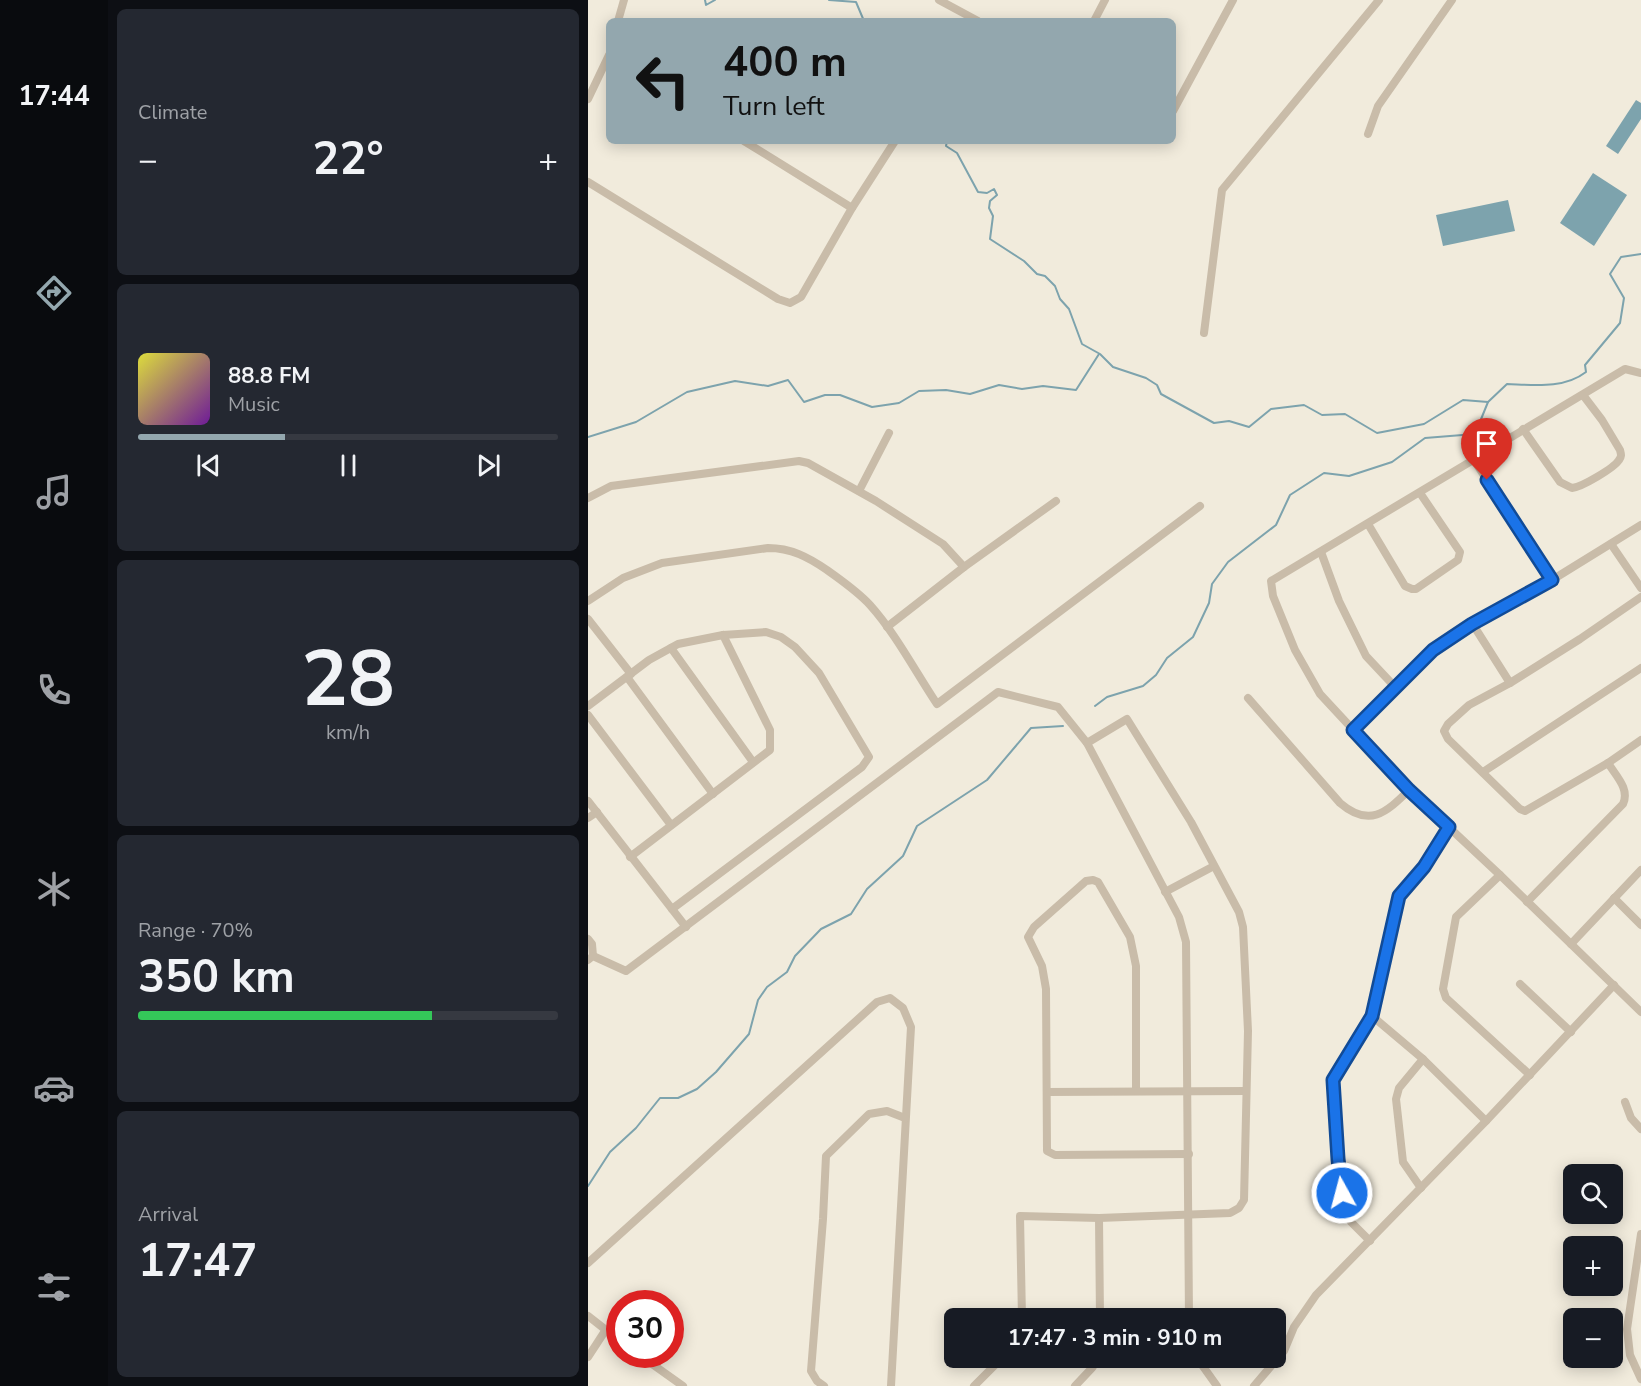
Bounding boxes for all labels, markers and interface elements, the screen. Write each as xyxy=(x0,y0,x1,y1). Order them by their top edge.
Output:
text: 400 m xyxy=(723,34,847,91)
icon: left xyxy=(624,42,702,120)
text: 17:44 xyxy=(18,78,90,115)
text: Turn left xyxy=(723,88,824,125)
text: Climate xyxy=(138,99,207,126)
text: 22° xyxy=(312,129,384,190)
text: − xyxy=(138,138,158,183)
text: + xyxy=(538,138,558,183)
icon: directions xyxy=(33,272,75,314)
text: 88.8 FM xyxy=(228,361,310,391)
text: Music xyxy=(228,391,280,418)
pin xyxy=(1461,418,1512,480)
icon: arrive xyxy=(1470,427,1503,460)
icon: previous xyxy=(192,449,225,482)
icon: pause xyxy=(332,449,365,482)
icon: next xyxy=(472,449,505,482)
icon: music xyxy=(33,471,75,513)
text: 28 xyxy=(301,626,395,733)
icon: phone xyxy=(33,669,75,711)
text: km/h xyxy=(326,719,370,746)
icon: climate xyxy=(33,868,75,910)
text: Range · 70% xyxy=(138,917,253,944)
text: 350 km xyxy=(138,947,295,1008)
icon: car xyxy=(33,1067,75,1109)
position arrow xyxy=(1310,1161,1374,1225)
map controls xyxy=(1563,1164,1623,1368)
button: search xyxy=(1563,1164,1623,1224)
text: Arrival xyxy=(138,1201,198,1228)
text: 17:47 xyxy=(138,1231,257,1292)
button: + xyxy=(1563,1236,1623,1296)
icon: filters xyxy=(33,1266,75,1308)
speed limit sign: 30 xyxy=(606,1290,684,1368)
button: − xyxy=(1563,1308,1623,1368)
text: 17:47 · 3 min · 910 m xyxy=(1008,1323,1222,1353)

